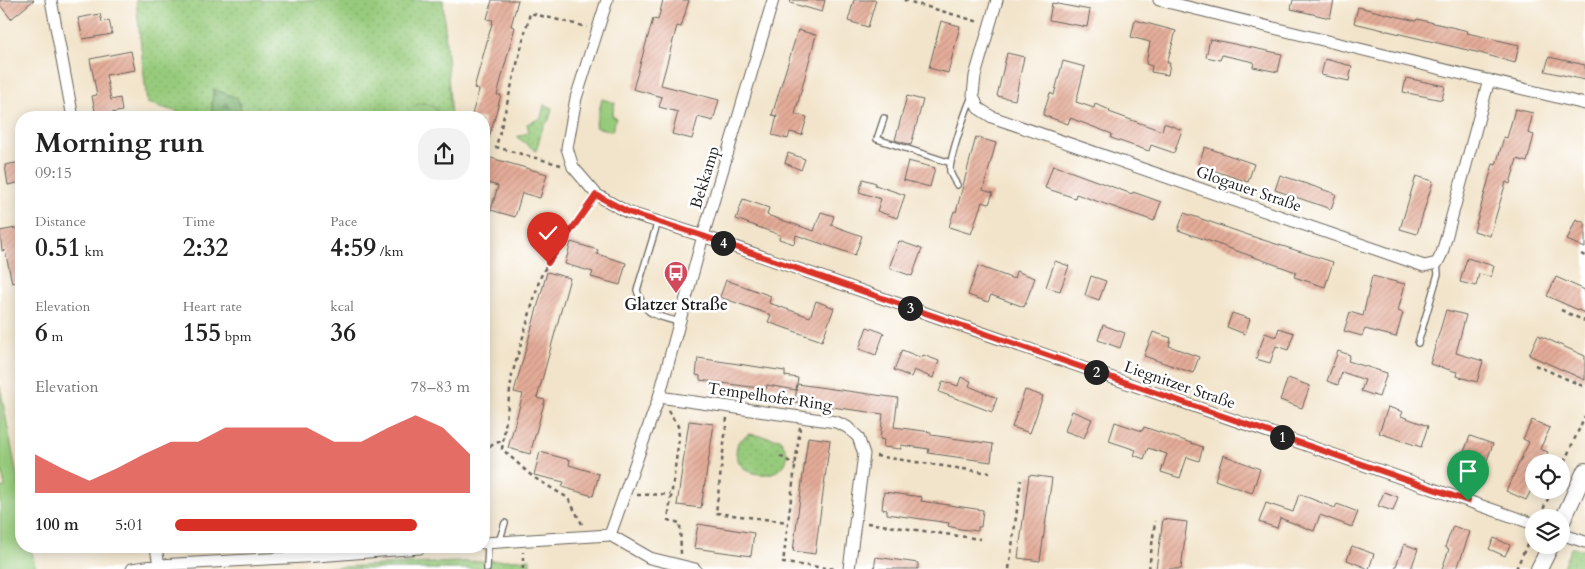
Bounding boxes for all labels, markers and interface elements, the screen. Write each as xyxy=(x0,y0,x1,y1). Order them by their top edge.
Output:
text: Morning run xyxy=(35,124,204,162)
button: share xyxy=(418,128,470,180)
street label: Bekkamp xyxy=(685,143,725,211)
street label: Glogauer Straße xyxy=(1193,161,1304,217)
text: 09:15 xyxy=(35,162,72,184)
text: Distance xyxy=(35,212,86,231)
text: Time xyxy=(183,212,215,231)
text: Pace xyxy=(330,212,357,231)
pin xyxy=(527,212,569,263)
icon: check xyxy=(534,219,562,247)
pin: 4 xyxy=(710,230,736,256)
text: 0.51 xyxy=(35,231,81,265)
text: 2:32 xyxy=(183,231,228,265)
text: 4:59 xyxy=(330,231,376,265)
text: 4 xyxy=(720,234,727,253)
text: km xyxy=(81,242,104,261)
text: /km xyxy=(376,242,404,261)
bus stop icon: Glatzer Straße xyxy=(663,260,689,294)
place label: Glatzer Straße xyxy=(624,294,728,316)
pin: 3 xyxy=(898,296,922,320)
text: Elevation xyxy=(35,297,91,316)
text: Heart rate xyxy=(183,297,242,316)
text: kcal xyxy=(330,297,354,316)
text: 3 xyxy=(907,299,914,318)
text: 6 xyxy=(35,316,48,350)
text: 155 xyxy=(183,316,221,350)
text: 36 xyxy=(330,316,356,350)
text: m xyxy=(48,327,63,346)
text: bpm xyxy=(221,327,252,346)
street label: Liegnitzer Straße xyxy=(1121,356,1238,414)
pin: 2 xyxy=(1084,360,1108,384)
text: 2 xyxy=(1093,363,1100,382)
text: Elevation xyxy=(35,376,99,398)
text: 78–83 m xyxy=(411,376,470,398)
street label: Tempelhofer Ring xyxy=(706,377,834,417)
pin: 1 xyxy=(1270,424,1294,450)
text: 1 xyxy=(1279,428,1286,447)
pin xyxy=(1447,450,1489,501)
map controls xyxy=(1525,454,1570,554)
button: locate xyxy=(1525,454,1570,499)
icon: arrive xyxy=(1454,457,1482,485)
button: layers xyxy=(1525,509,1570,554)
text: 100 m xyxy=(35,514,79,536)
text: 5:01 xyxy=(115,514,144,536)

